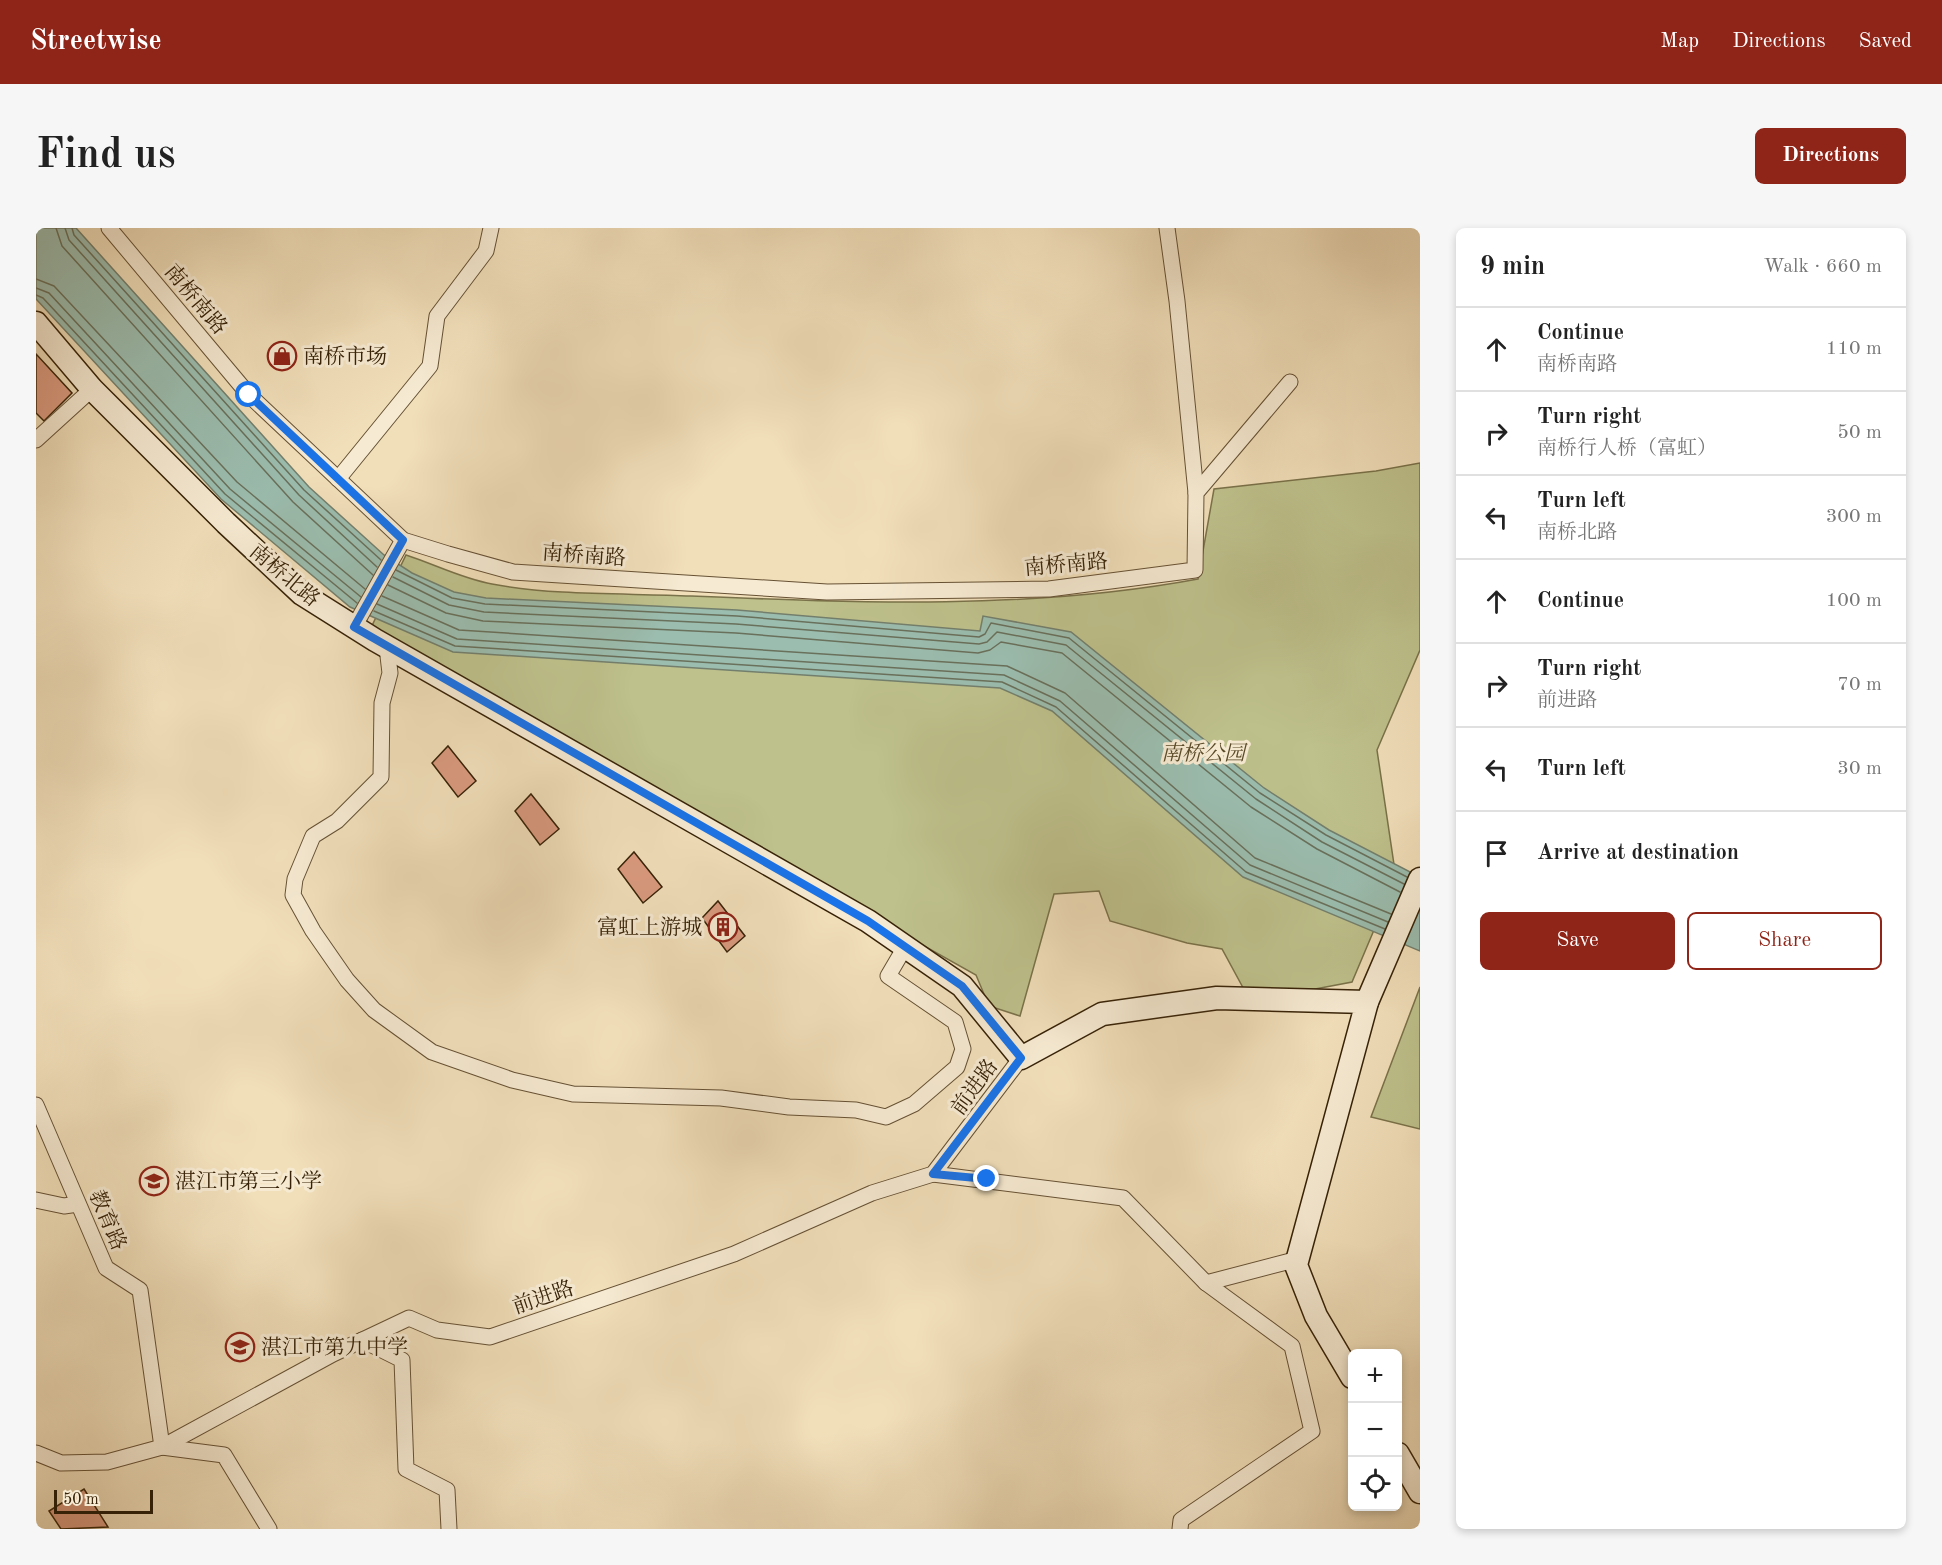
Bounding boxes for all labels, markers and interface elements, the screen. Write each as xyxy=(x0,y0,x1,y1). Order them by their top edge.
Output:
text: Streetwise xyxy=(30,28,162,56)
text: Map xyxy=(1660,31,1699,52)
text: Directions xyxy=(1732,31,1826,52)
text: Saved xyxy=(1859,31,1912,52)
button: Directions xyxy=(1755,128,1906,184)
text: Find us xyxy=(36,135,175,177)
text: 9 min xyxy=(1480,254,1545,280)
text: Walk · 660 m xyxy=(1763,257,1882,277)
street label: 南桥南路 xyxy=(160,260,231,339)
text: Continue xyxy=(1537,322,1624,344)
icon: ahead xyxy=(1480,333,1513,366)
text: 110 m xyxy=(1826,339,1882,359)
shop icon: 南桥市场 xyxy=(266,340,298,372)
place label: 南桥市场 xyxy=(303,345,387,368)
text: 南桥南路 xyxy=(1537,355,1617,375)
route start xyxy=(235,381,261,407)
text: Turn right xyxy=(1537,406,1641,428)
icon: right xyxy=(1480,417,1513,450)
text: 50 m xyxy=(1837,423,1882,443)
text: 南桥行人桥（富虹） xyxy=(1537,439,1717,459)
text: Turn left xyxy=(1537,490,1626,512)
icon: left xyxy=(1480,501,1513,534)
text: 300 m xyxy=(1826,507,1882,527)
text: 南桥北路 xyxy=(1537,523,1617,543)
street label: 南桥北路 xyxy=(245,540,324,611)
street label: 南桥南路 xyxy=(541,541,627,570)
street label: 南桥南路 xyxy=(1023,549,1109,580)
icon: ahead xyxy=(1480,585,1513,618)
text: Continue xyxy=(1537,590,1624,612)
text: 100 m xyxy=(1826,591,1882,611)
text: Turn right xyxy=(1537,658,1641,680)
icon: right xyxy=(1480,669,1513,702)
text: 70 m xyxy=(1837,675,1882,695)
text: 前进路 xyxy=(1537,691,1597,711)
park label: 南桥公园 xyxy=(1161,742,1248,765)
icon: left xyxy=(1480,753,1513,786)
text: Turn left xyxy=(1537,758,1626,780)
text: 30 m xyxy=(1837,759,1882,779)
icon: arrive xyxy=(1480,837,1513,870)
text: Arrive at destination xyxy=(1537,842,1739,864)
building icon: 富虹上游城 xyxy=(707,911,739,943)
button: Save xyxy=(1480,912,1675,970)
button: Share xyxy=(1687,912,1882,970)
place label: 富虹上游城 xyxy=(597,916,702,939)
street label: 前进路 xyxy=(947,1055,1002,1120)
school or university icon: 湛江市第三小学 xyxy=(138,1165,170,1197)
route end xyxy=(973,1165,999,1191)
place label: 湛江市第三小学 xyxy=(175,1170,322,1193)
street label: 教育路 xyxy=(85,1187,130,1254)
street label: 前进路 xyxy=(510,1276,577,1319)
school or university icon: 湛江市第九中学 xyxy=(224,1331,256,1363)
place label: 湛江市第九中学 xyxy=(261,1336,408,1359)
map controls xyxy=(1348,1349,1402,1511)
button: + xyxy=(1348,1349,1402,1403)
button: − xyxy=(1348,1403,1402,1457)
button: locate xyxy=(1348,1457,1402,1511)
scale bar xyxy=(54,1487,153,1514)
text: 50 m xyxy=(63,1492,99,1508)

